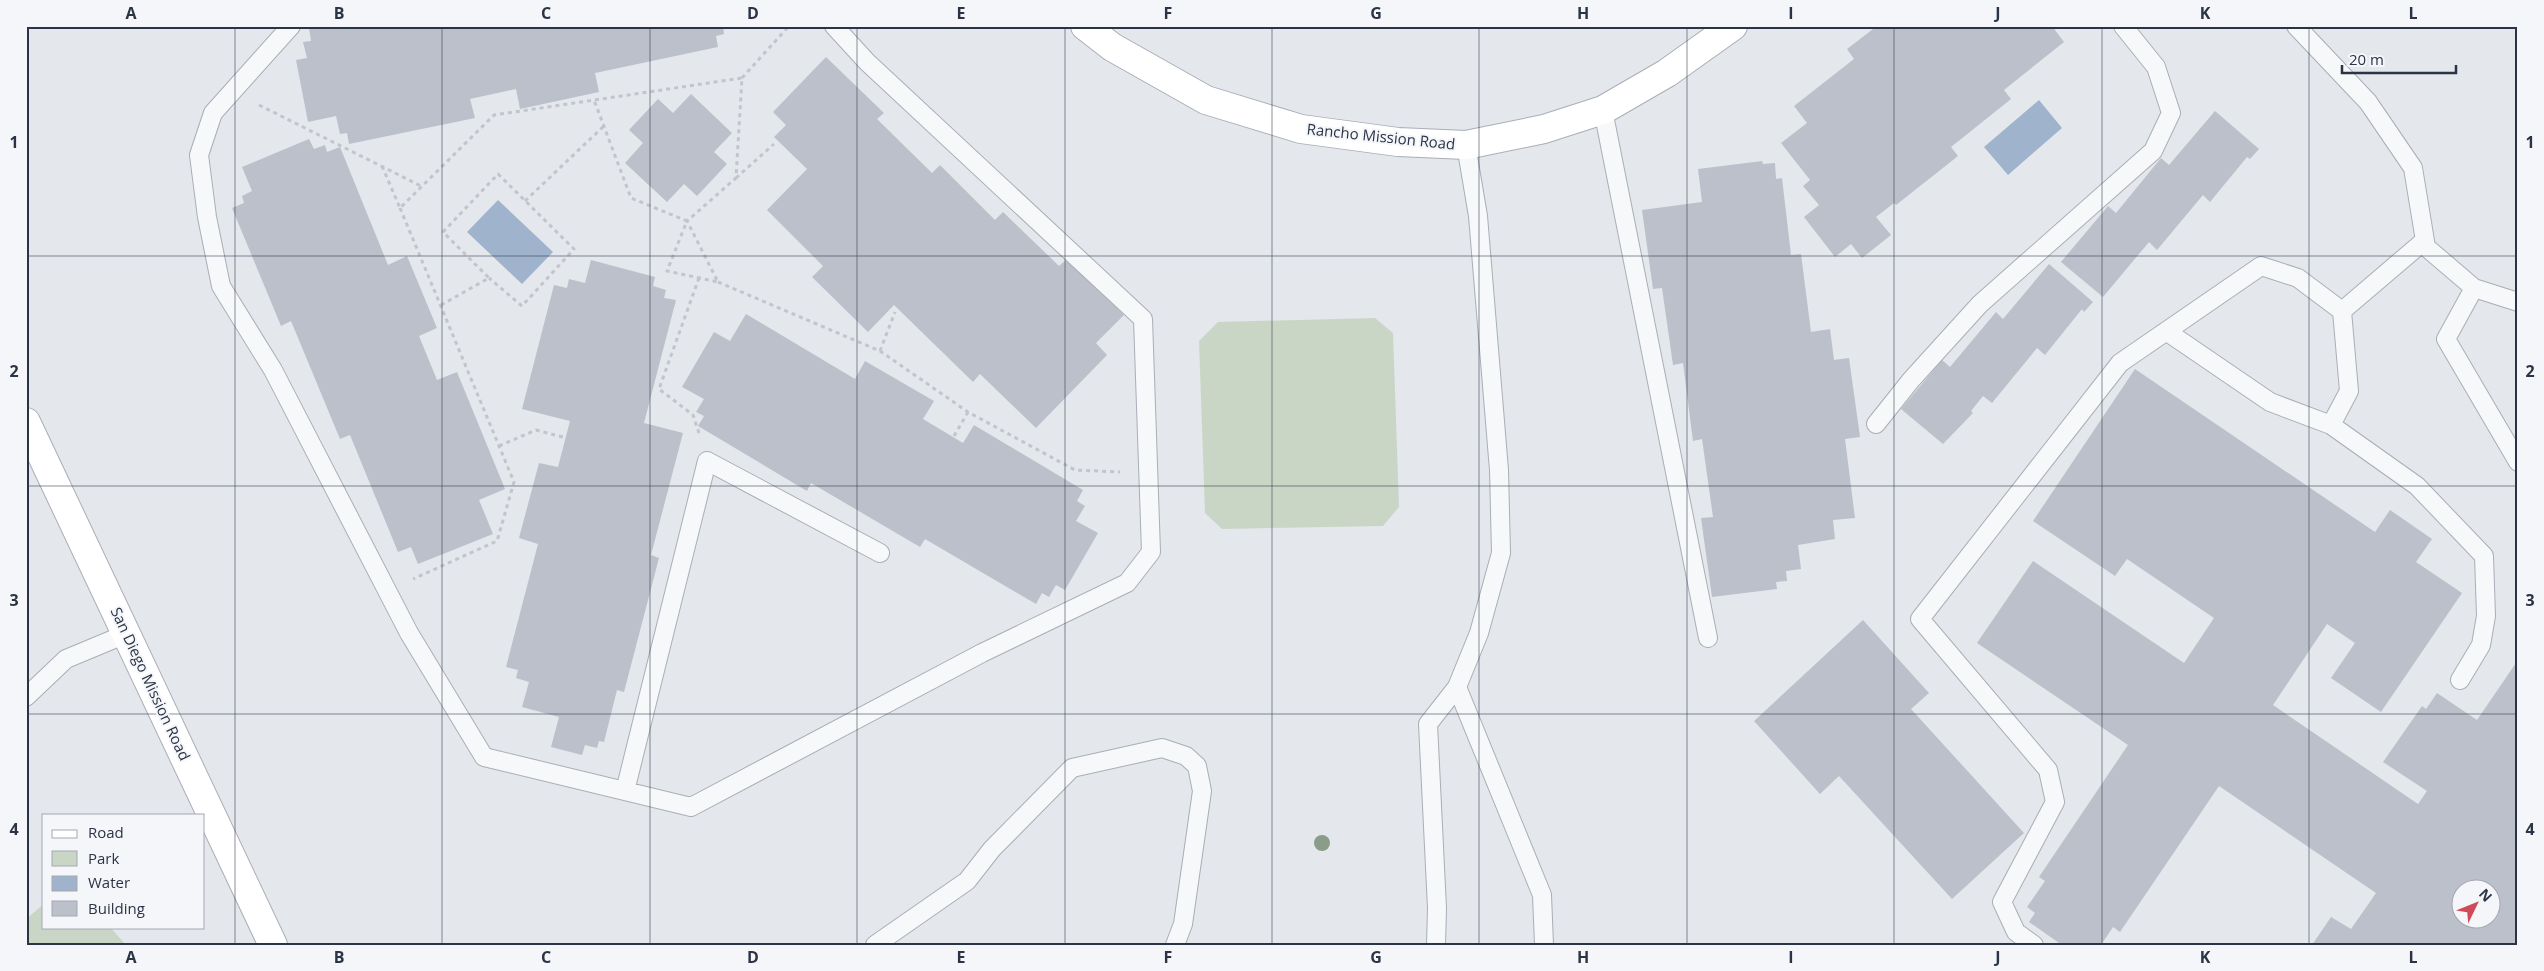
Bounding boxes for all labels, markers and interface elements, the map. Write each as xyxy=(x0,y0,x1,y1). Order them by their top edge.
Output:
text: A xyxy=(125,2,137,24)
text: B xyxy=(334,2,344,24)
text: C xyxy=(541,2,551,24)
text: D xyxy=(747,2,759,24)
text: E xyxy=(957,2,966,24)
text: F xyxy=(1164,2,1172,24)
text: G xyxy=(1370,2,1382,24)
text: H xyxy=(1577,2,1589,24)
text: I xyxy=(1788,2,1794,24)
text: J xyxy=(1993,2,2001,24)
text: K xyxy=(2200,2,2211,24)
text: L xyxy=(2408,2,2418,24)
scale bar xyxy=(2342,42,2455,74)
text: 20 m xyxy=(2349,49,2384,69)
street label: Rancho Mission Road xyxy=(1306,118,1456,154)
text: 1 xyxy=(9,131,19,153)
text: 1 xyxy=(2525,131,2535,153)
text: 2 xyxy=(9,360,19,382)
text: 2 xyxy=(2525,360,2535,382)
text: 3 xyxy=(9,589,19,611)
text: 3 xyxy=(2525,589,2535,611)
street label: San Diego Mission Road xyxy=(107,604,195,764)
legend xyxy=(42,814,205,928)
text: 4 xyxy=(9,818,19,840)
text: 4 xyxy=(2525,818,2535,840)
text: Road xyxy=(88,822,124,842)
text: Park xyxy=(88,848,119,868)
text: Water xyxy=(88,872,130,892)
north arrow xyxy=(2452,878,2502,928)
text: N xyxy=(2475,884,2497,905)
text: Building xyxy=(88,898,145,918)
text: A xyxy=(125,946,137,968)
text: B xyxy=(334,946,344,968)
text: C xyxy=(541,946,551,968)
text: D xyxy=(747,946,759,968)
text: E xyxy=(957,946,966,968)
text: F xyxy=(1164,946,1172,968)
text: G xyxy=(1370,946,1382,968)
text: H xyxy=(1577,946,1589,968)
text: I xyxy=(1788,946,1794,968)
text: J xyxy=(1993,946,2001,968)
text: K xyxy=(2200,946,2211,968)
text: L xyxy=(2408,946,2418,968)

